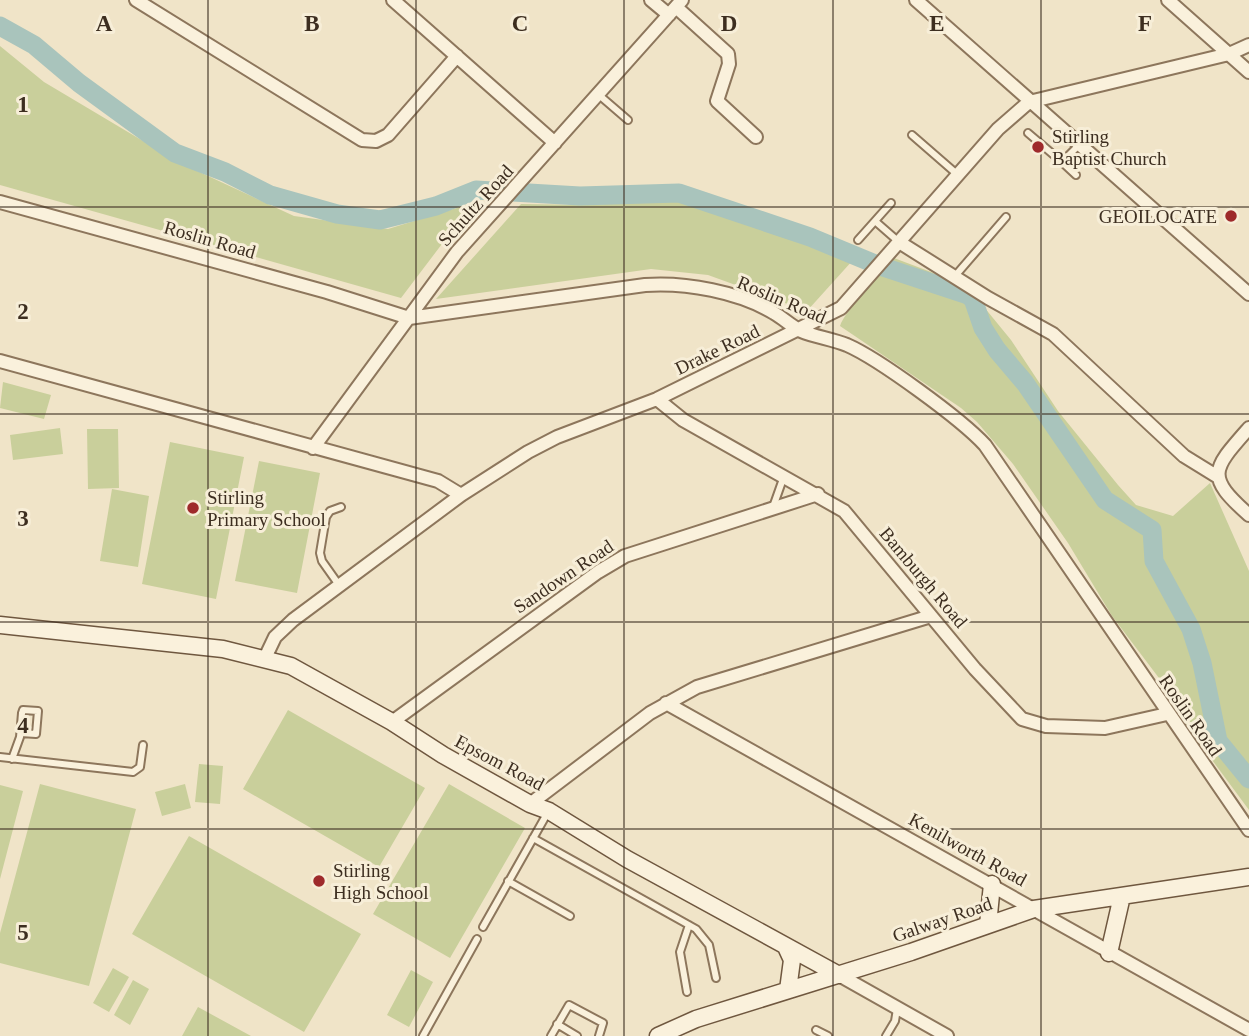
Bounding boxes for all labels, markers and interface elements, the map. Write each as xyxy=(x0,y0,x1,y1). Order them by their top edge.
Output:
text: A xyxy=(96,11,113,36)
text: B xyxy=(304,11,320,36)
text: C xyxy=(512,11,528,36)
text: D xyxy=(721,11,737,36)
text: E xyxy=(929,11,945,36)
text: F xyxy=(1138,11,1152,36)
text: 1 xyxy=(17,92,29,117)
place label: Stirling Baptist Church xyxy=(1052,126,1167,169)
marker: Stirling Baptist Church xyxy=(1030,139,1046,155)
street label: Schultz Road xyxy=(433,160,518,250)
place label: GEOILOCATE xyxy=(1099,206,1217,227)
marker: GEOILOCATE xyxy=(1223,208,1239,224)
street label: Roslin Road xyxy=(162,216,259,263)
street label: Roslin Road xyxy=(734,271,830,328)
text: 2 xyxy=(17,299,29,324)
street label: Drake Road xyxy=(672,320,763,379)
place label: Stirling Primary School xyxy=(207,487,326,530)
marker: Stirling Primary School xyxy=(185,500,201,516)
text: 3 xyxy=(17,506,29,531)
street label: Bamburgh Road xyxy=(875,523,972,632)
street label: Sandown Road xyxy=(509,535,617,617)
street label: Roslin Road xyxy=(1155,671,1227,760)
text: 4 xyxy=(17,713,29,738)
street label: Epsom Road xyxy=(452,730,548,795)
street label: Kenilworth Road xyxy=(905,808,1031,891)
place label: Stirling High School xyxy=(333,860,429,903)
marker: Stirling High School xyxy=(311,873,327,889)
street label: Galway Road xyxy=(890,892,995,946)
text: 5 xyxy=(17,920,29,945)

